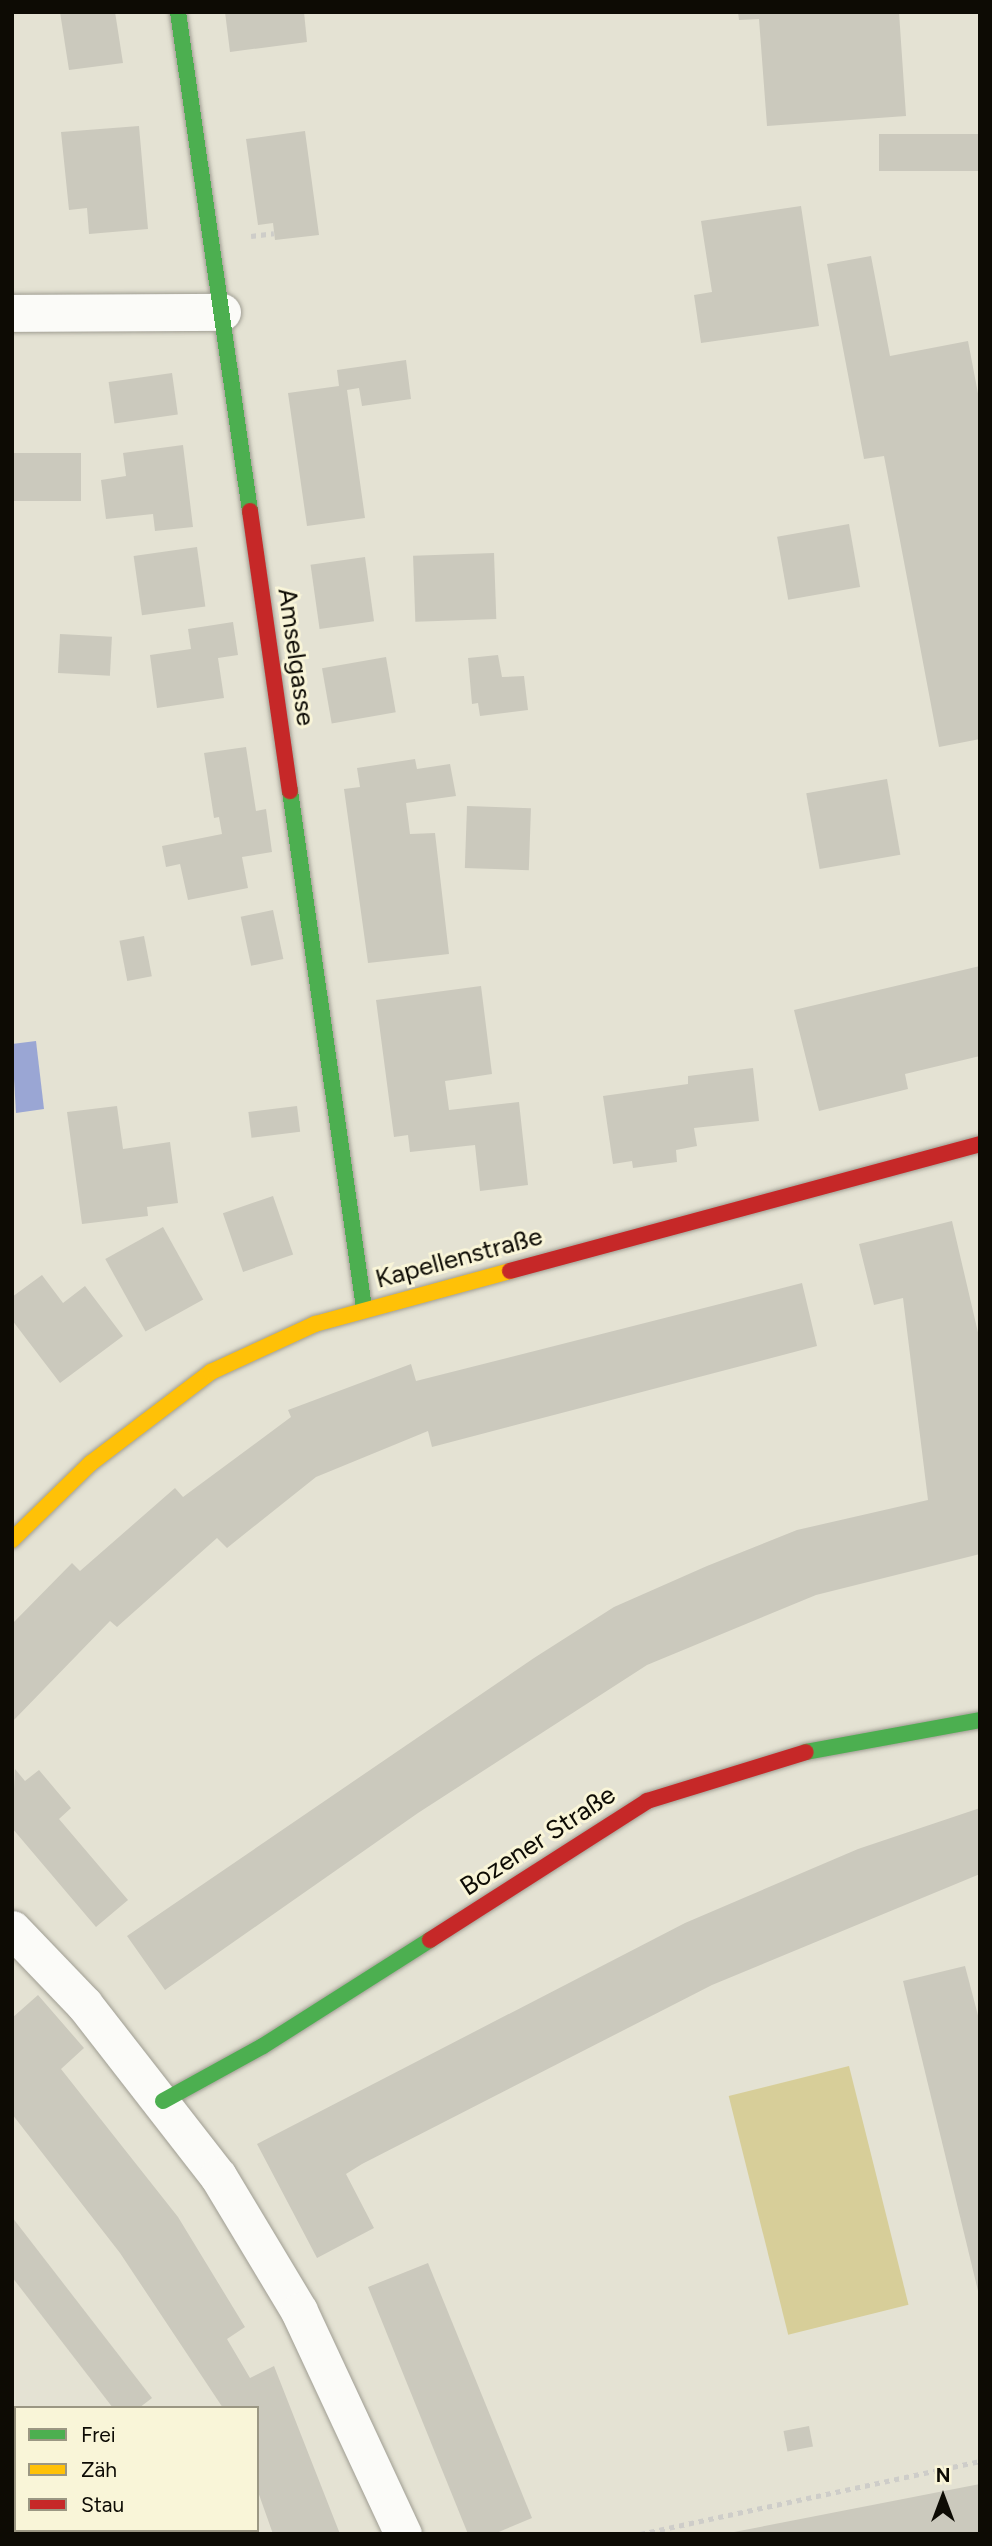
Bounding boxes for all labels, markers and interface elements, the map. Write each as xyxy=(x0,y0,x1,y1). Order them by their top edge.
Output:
street label: Amselgasse xyxy=(271,586,321,728)
street label: Kapellenstraße xyxy=(372,1221,546,1295)
street label: Bozener Straße xyxy=(455,1779,621,1903)
legend xyxy=(14,2406,259,2532)
text: Frei xyxy=(81,2422,116,2447)
text: Zäh xyxy=(81,2457,117,2482)
north arrow xyxy=(908,2462,978,2532)
text: N xyxy=(936,2464,950,2487)
text: Stau xyxy=(81,2492,124,2517)

